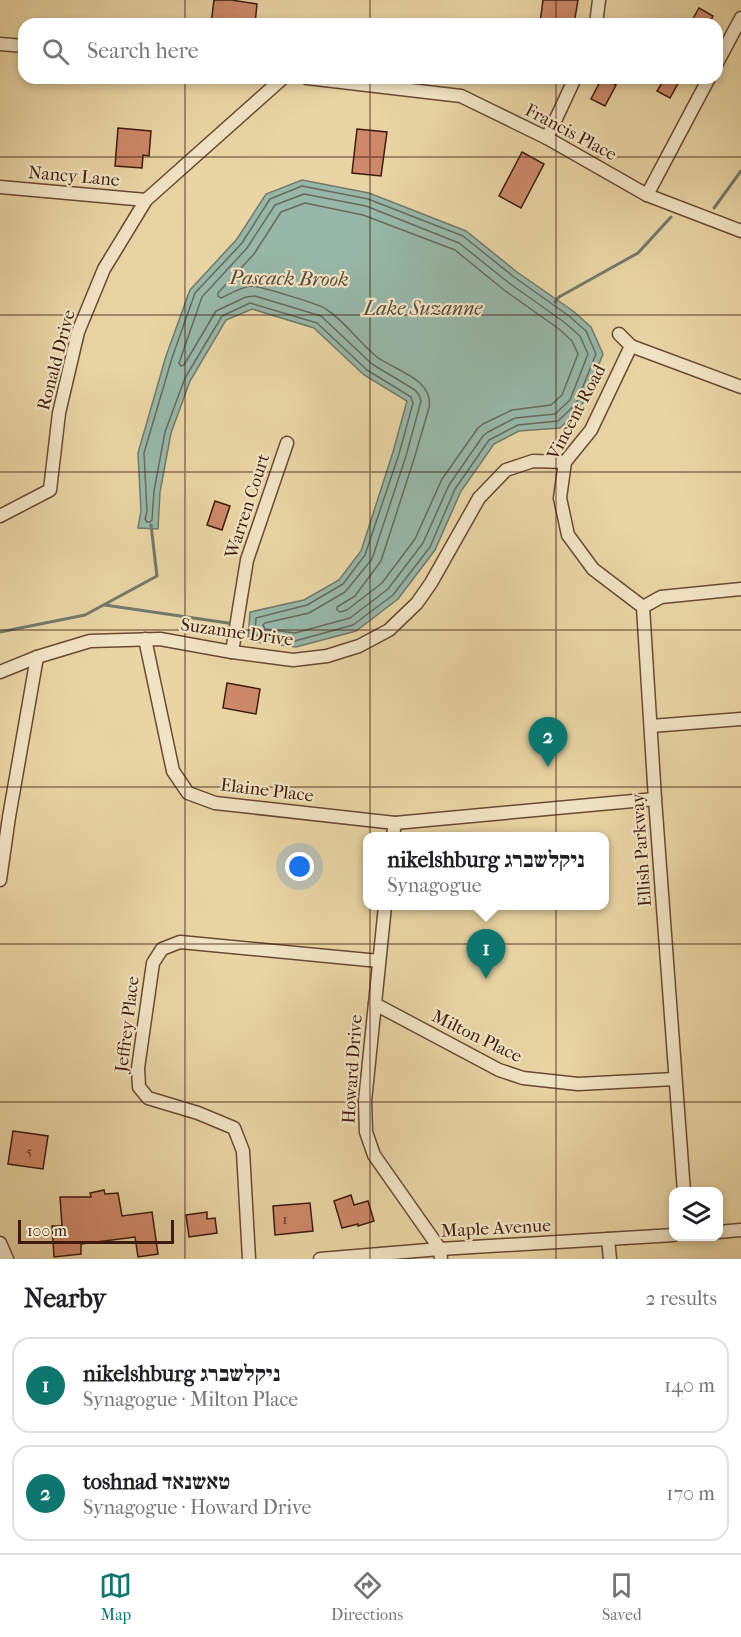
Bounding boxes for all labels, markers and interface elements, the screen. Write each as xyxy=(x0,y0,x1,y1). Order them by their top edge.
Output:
search box xyxy=(18,18,723,84)
icon: search xyxy=(39,35,72,68)
text: Search here xyxy=(87,38,199,64)
street label: Francis Place xyxy=(521,100,620,165)
street label: Nancy Lane xyxy=(27,162,121,191)
water label: Pascack Brook xyxy=(228,266,349,291)
water label: Lake Suzanne xyxy=(362,297,483,320)
street label: Ronald Drive xyxy=(33,308,80,413)
street label: Vincent Road xyxy=(542,361,610,464)
street label: Warren Court xyxy=(220,451,274,562)
street label: Suzanne Drive xyxy=(179,614,295,651)
pin: 2 xyxy=(528,718,568,767)
street label: Elaine Place xyxy=(219,774,315,807)
street label: Ellish Parkway xyxy=(627,791,656,907)
popup xyxy=(363,832,609,910)
text: nikelshburg ניקלשברג xyxy=(387,847,585,873)
your location xyxy=(285,852,314,881)
text: Synagogue xyxy=(387,874,482,897)
pin: 1 xyxy=(466,930,506,979)
street label: Jeffrey Place xyxy=(111,975,144,1075)
street label: Milton Place xyxy=(428,1006,525,1067)
street label: Howard Drive xyxy=(338,1014,367,1124)
house number: 5 xyxy=(26,1142,32,1160)
map controls xyxy=(669,1187,723,1241)
button: layers xyxy=(669,1187,723,1241)
house number: 1 xyxy=(282,1210,288,1228)
street label: Maple Avenue xyxy=(441,1215,552,1242)
scale bar xyxy=(18,1217,174,1244)
text: 100 m xyxy=(27,1221,67,1240)
text: Nearby xyxy=(24,1283,106,1314)
text: 2 results xyxy=(646,1287,717,1310)
text: nikelshburg ניקלשברג xyxy=(83,1361,280,1387)
text: 1 xyxy=(42,1374,49,1397)
text: 140 m xyxy=(664,1374,715,1397)
text: Synagogue · Milton Place xyxy=(83,1388,298,1411)
text: toshnad טאשנאד xyxy=(83,1469,230,1495)
text: 2 xyxy=(40,1482,51,1505)
text: 170 m xyxy=(666,1482,715,1505)
text: Synagogue · Howard Drive xyxy=(83,1496,311,1519)
tab: Map xyxy=(99,1569,132,1624)
tab: Directions xyxy=(331,1569,403,1624)
tab: Saved xyxy=(602,1569,642,1624)

